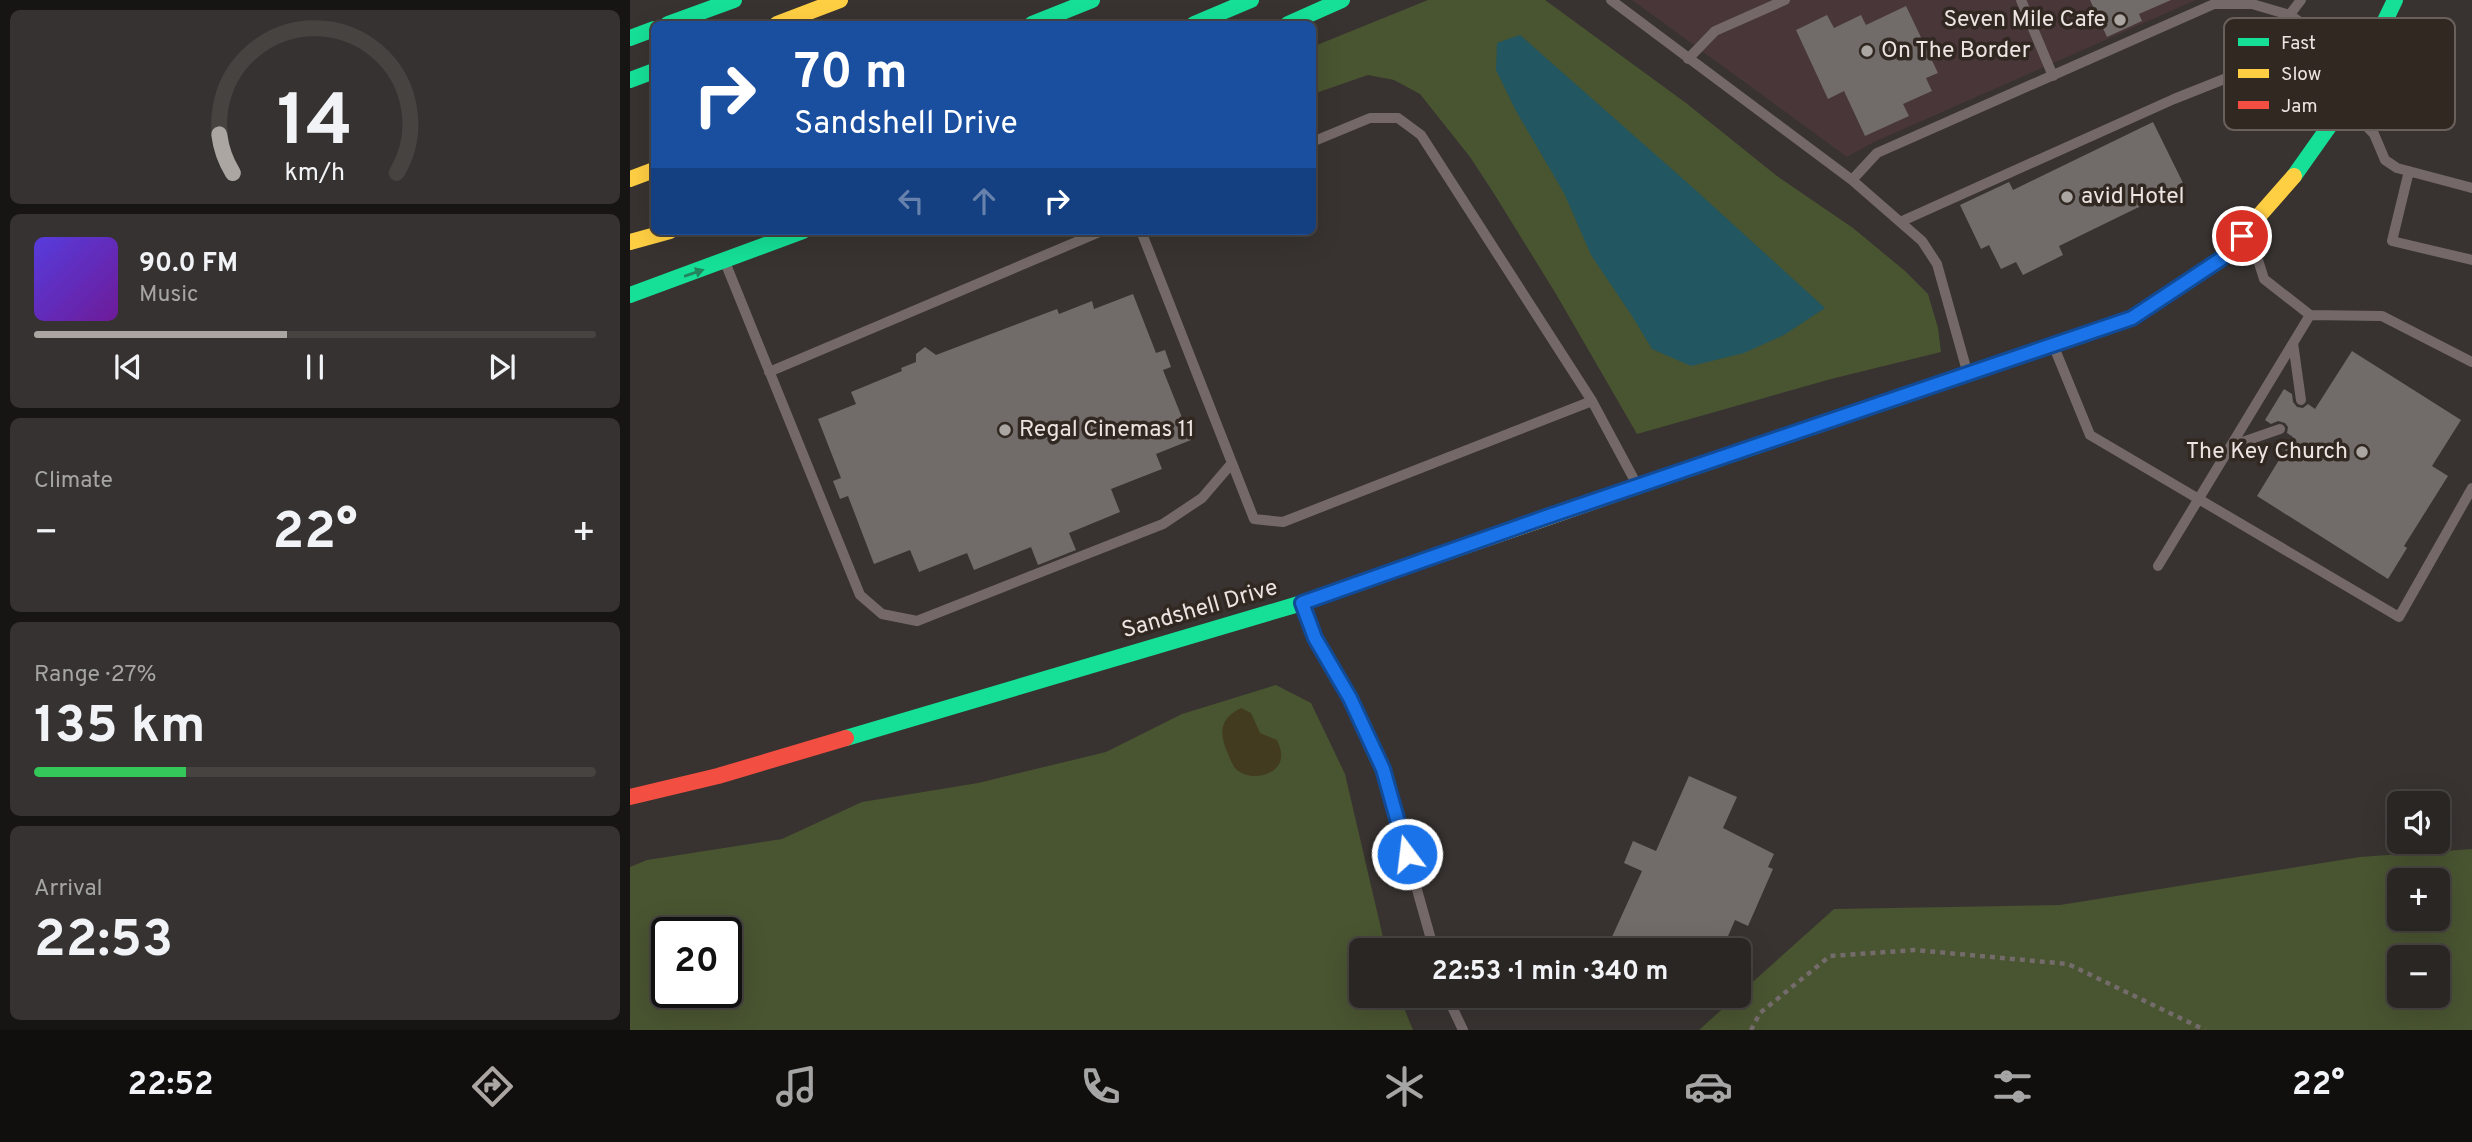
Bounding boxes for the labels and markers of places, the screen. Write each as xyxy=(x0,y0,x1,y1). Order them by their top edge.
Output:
place label: Seven Mile Cafe xyxy=(1944,6,2106,35)
marker: Seven Mile Cafe xyxy=(2112,12,2128,28)
place label: On The Border xyxy=(1881,37,2031,66)
marker: On The Border xyxy=(1859,43,1875,59)
place label: avid Hotel xyxy=(2081,183,2185,212)
marker: avid Hotel xyxy=(2059,189,2075,205)
pin xyxy=(2212,206,2272,266)
place label: Regal Cinemas 11 xyxy=(1019,416,1195,445)
marker: Regal Cinemas 11 xyxy=(997,422,1013,438)
place label: The Key Church xyxy=(2186,438,2348,467)
marker: The Key Church xyxy=(2354,444,2370,460)

